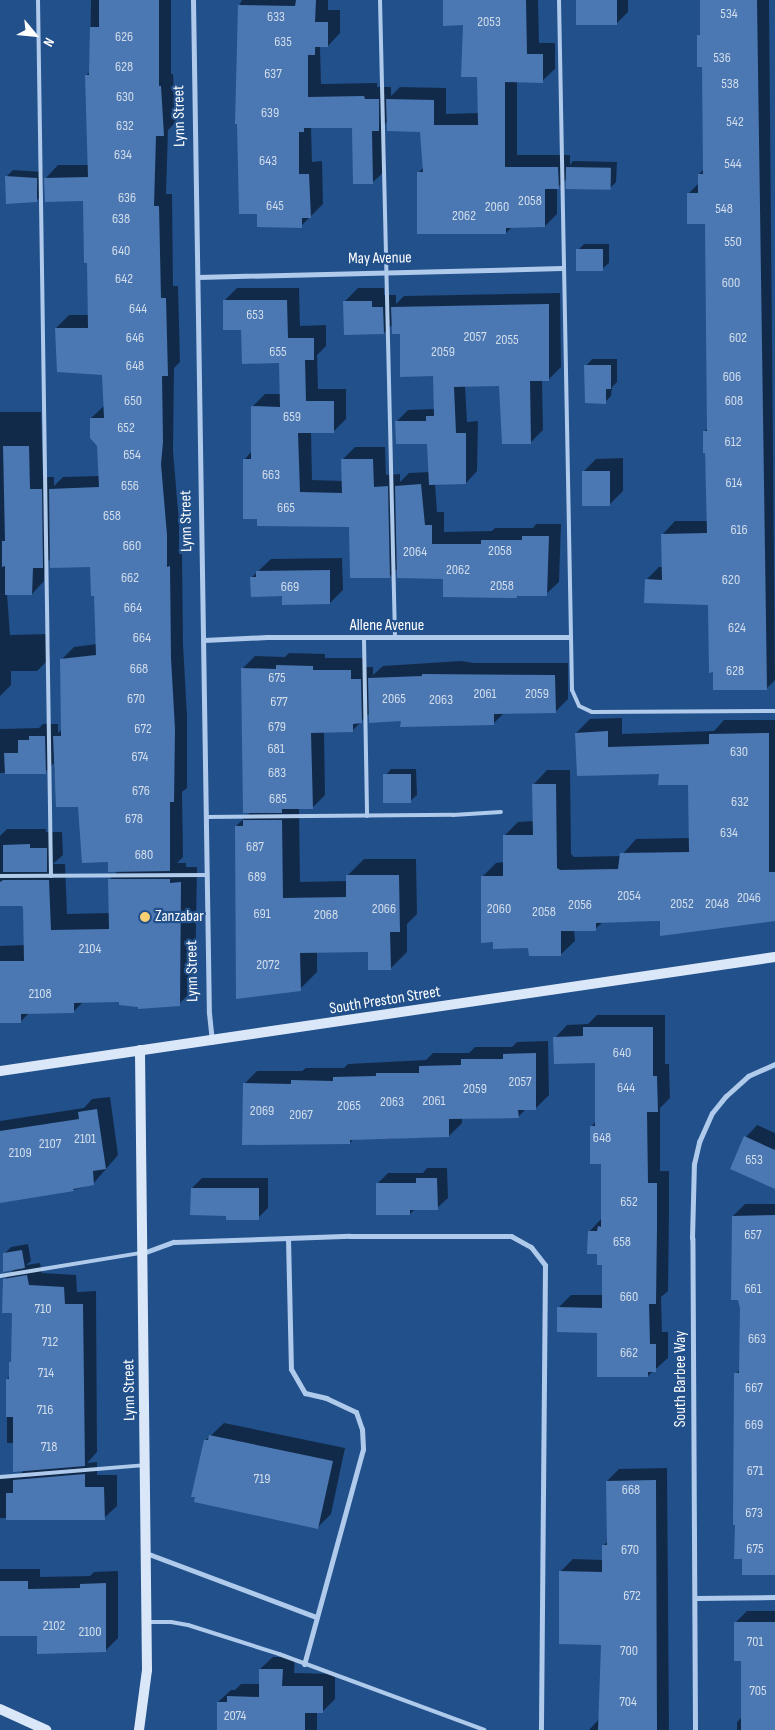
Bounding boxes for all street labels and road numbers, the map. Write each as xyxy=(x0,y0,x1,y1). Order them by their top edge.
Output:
street label: Lynn Street xyxy=(170,85,190,147)
street label: May Avenue xyxy=(348,249,412,269)
street label: Lynn Street xyxy=(177,490,197,552)
street label: Allene Avenue xyxy=(350,616,424,636)
street label: Lynn Street xyxy=(183,940,203,1002)
street label: South Preston Street xyxy=(328,983,442,1019)
street label: South Barbee Way xyxy=(671,1331,691,1427)
street label: Lynn Street xyxy=(120,1359,140,1421)

